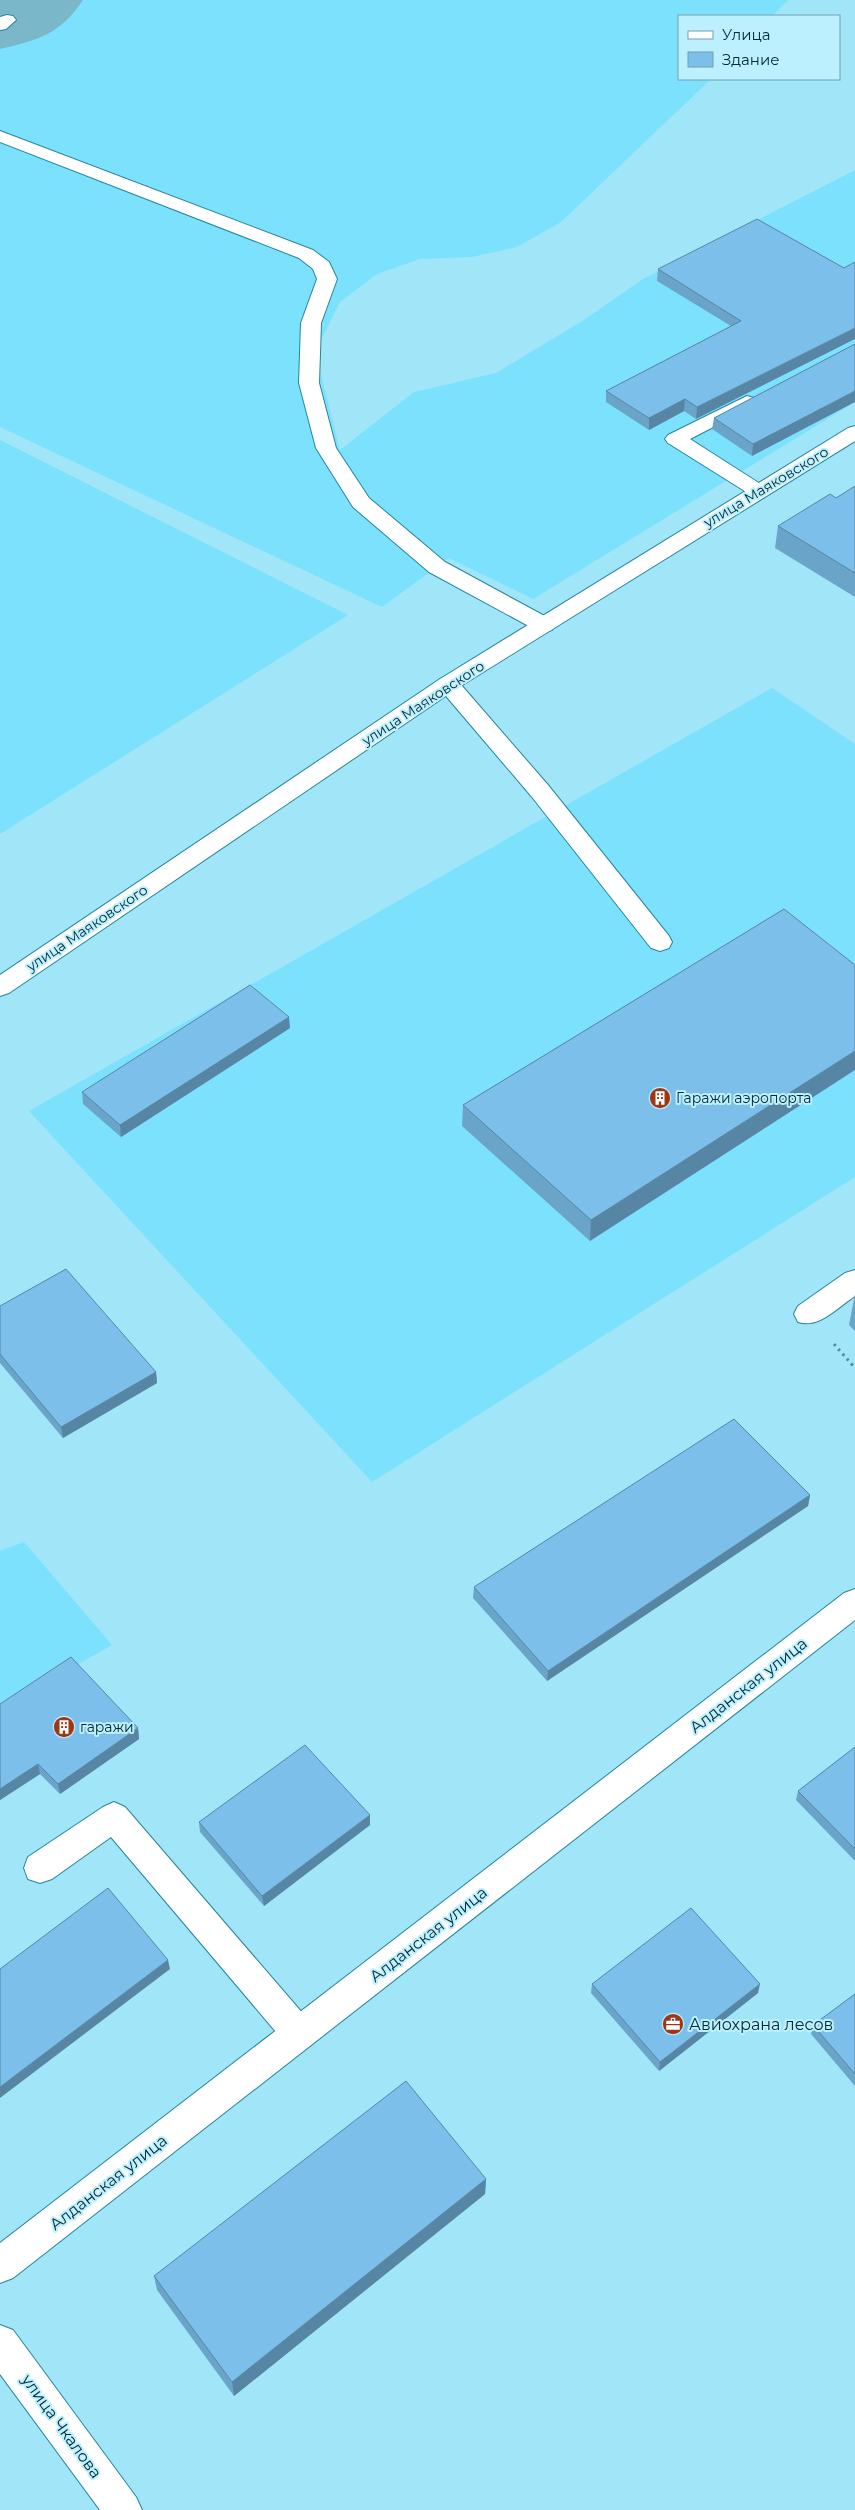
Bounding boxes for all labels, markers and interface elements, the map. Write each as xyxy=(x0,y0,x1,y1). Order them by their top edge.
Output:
legend xyxy=(678,15,840,80)
text: Улица xyxy=(722,25,770,44)
text: Здание xyxy=(722,50,780,69)
street label: улица Маяковского xyxy=(699,442,832,532)
street label: улица Маяковского xyxy=(357,657,488,750)
street label: улица Маяковского xyxy=(22,881,151,976)
building icon: Гаражи аэропорта xyxy=(648,1086,672,1110)
place label: Гаражи аэропорта xyxy=(676,1089,811,1107)
street label: Алданская улица xyxy=(686,1634,811,1737)
building icon: гаражи xyxy=(52,1715,76,1739)
place label: гаражи xyxy=(80,1718,134,1736)
street label: Алданская улица xyxy=(366,1883,491,1986)
office icon: Авиохрана лесов xyxy=(661,2012,685,2036)
place label: Авиохрана лесов xyxy=(689,2015,833,2034)
street label: Алданская улица xyxy=(46,2131,171,2234)
street label: улица Чкалова xyxy=(17,2370,106,2482)

